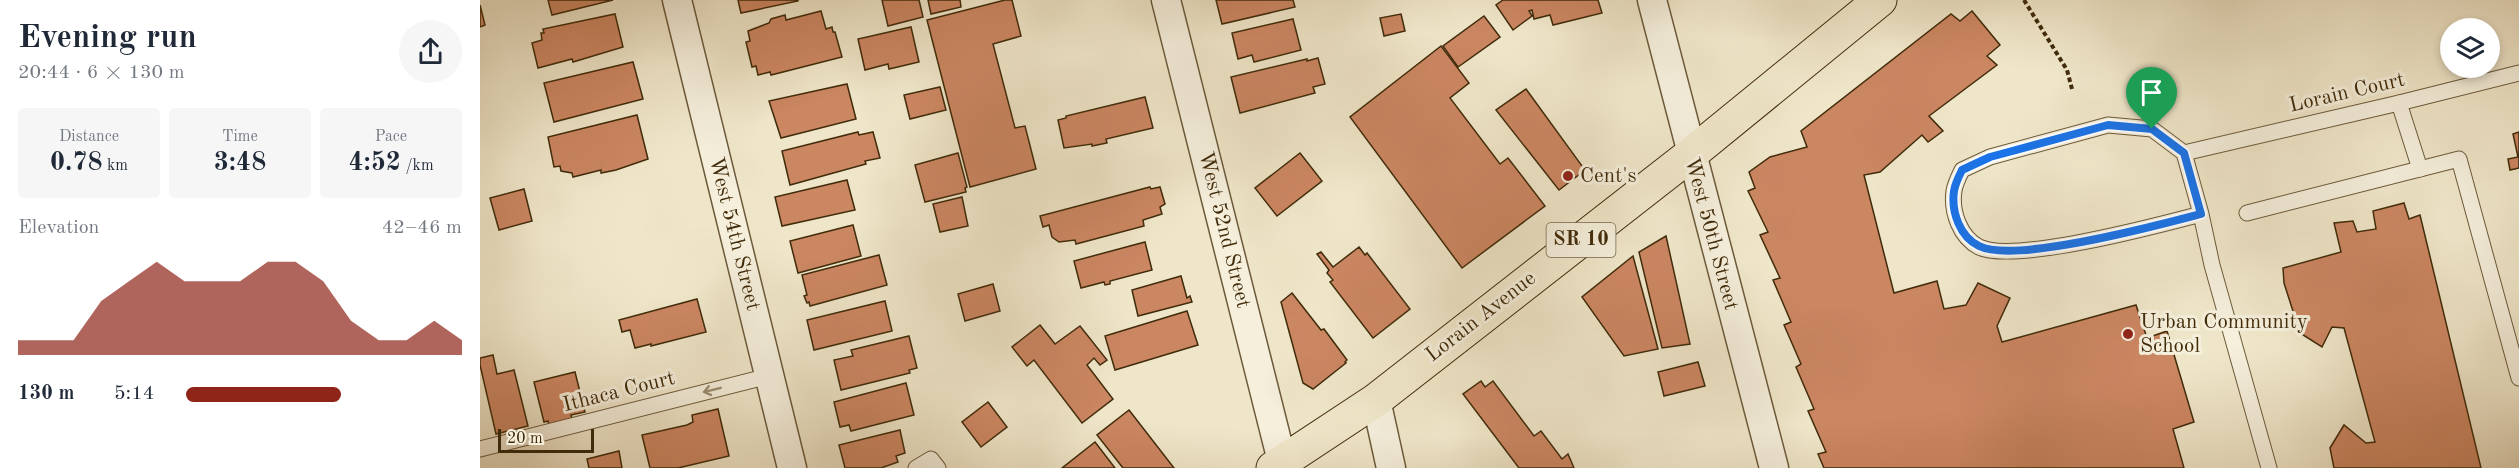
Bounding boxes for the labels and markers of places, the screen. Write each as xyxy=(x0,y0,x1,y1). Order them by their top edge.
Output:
pin xyxy=(2126,67,2177,129)
place label: Cent's xyxy=(1580,166,1637,187)
marker: Cent's xyxy=(1561,169,1575,183)
place label: Urban Community School xyxy=(2140,312,2308,357)
marker: Urban Community School xyxy=(2121,327,2135,341)

